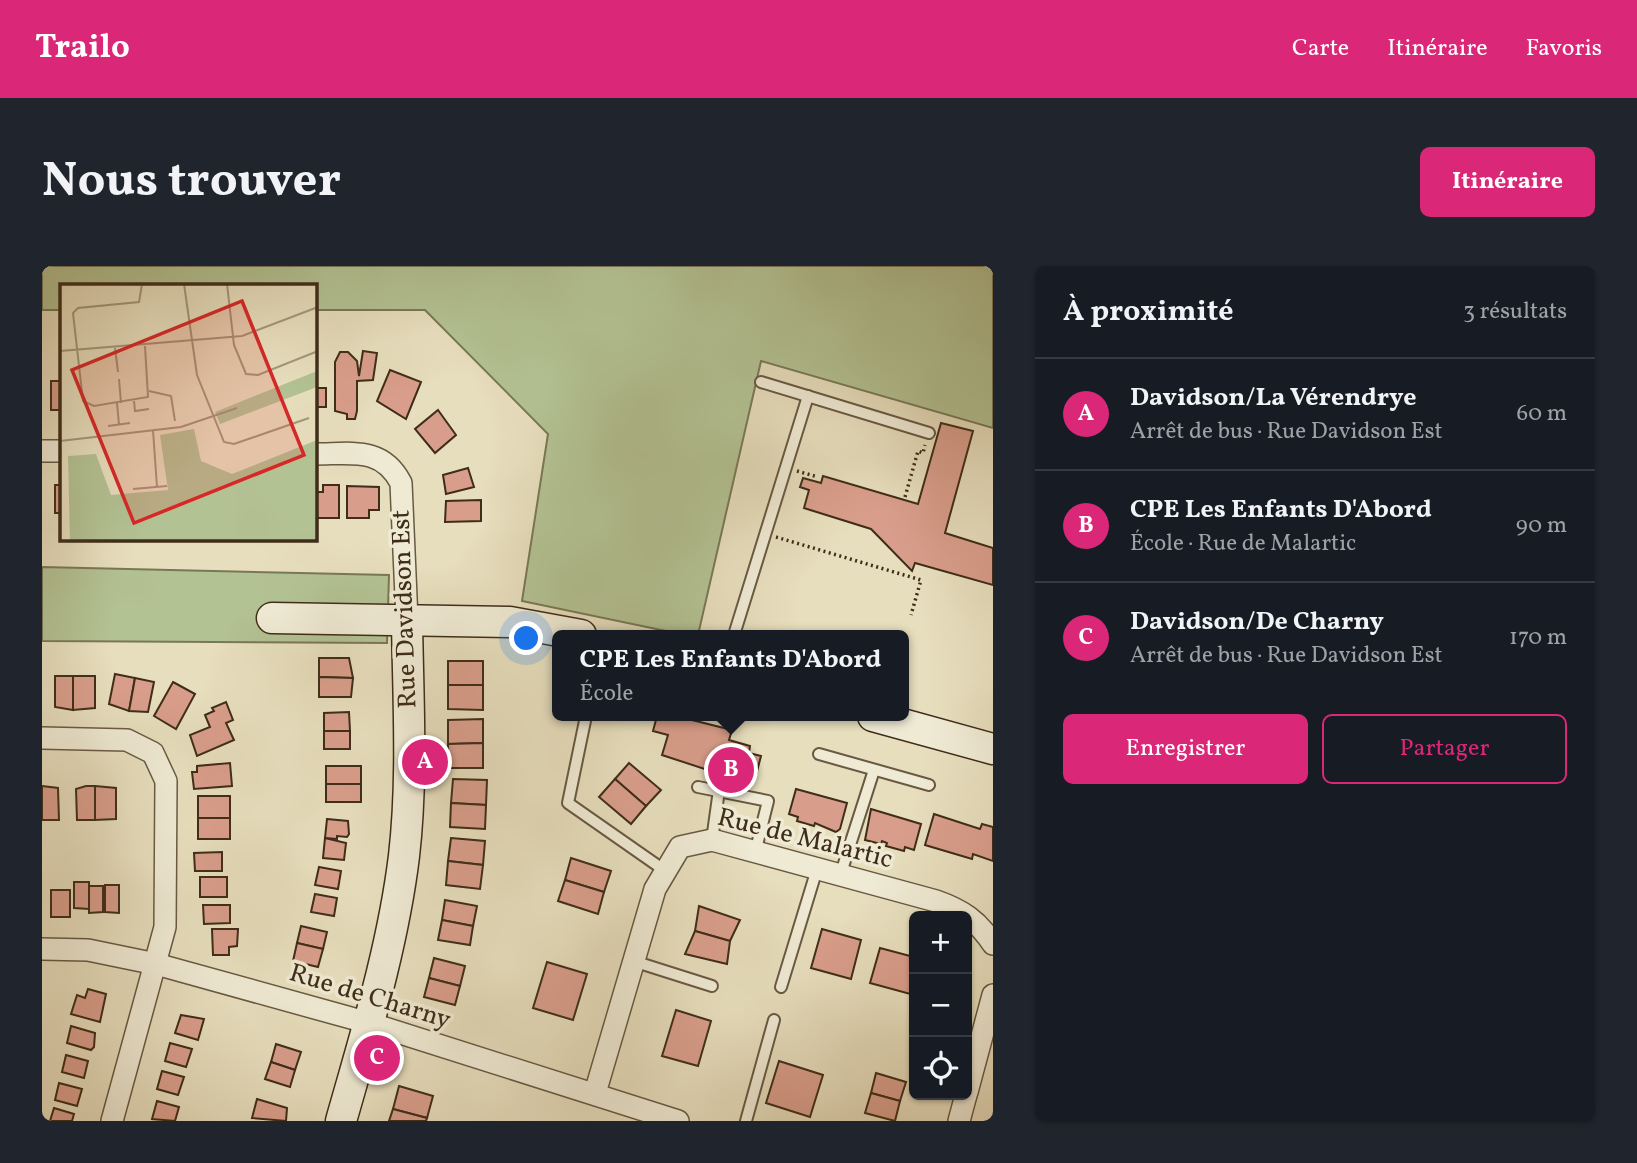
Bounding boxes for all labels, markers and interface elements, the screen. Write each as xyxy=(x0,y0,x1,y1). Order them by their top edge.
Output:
text: Trailo xyxy=(35,26,130,72)
text: Carte xyxy=(1292,32,1349,66)
text: Itinéraire xyxy=(1387,32,1488,66)
text: Favoris xyxy=(1526,32,1602,66)
button: Itinéraire xyxy=(1420,147,1595,217)
text: Nous trouver xyxy=(42,148,341,217)
inset map xyxy=(60,284,317,541)
text: À proximité xyxy=(1063,291,1234,333)
text: 3 résultats xyxy=(1463,296,1567,328)
text: Davidson/La Vérendrye xyxy=(1130,380,1417,416)
text: A xyxy=(1078,398,1094,430)
text: 60 m xyxy=(1517,398,1567,430)
text: Arrêt de bus · Rue Davidson Est xyxy=(1130,416,1443,448)
text: CPE Les Enfants D'Abord xyxy=(1130,492,1432,528)
street label: Rue Davidson Est xyxy=(384,509,426,709)
text: B xyxy=(1078,510,1094,542)
text: 90 m xyxy=(1516,510,1567,542)
text: École · Rue de Malartic xyxy=(1130,528,1356,560)
text: Davidson/De Charny xyxy=(1130,604,1384,640)
your location xyxy=(509,621,543,655)
text: C xyxy=(1079,622,1093,654)
text: 170 m xyxy=(1509,622,1567,654)
popup xyxy=(552,630,909,721)
text: Arrêt de bus · Rue Davidson Est xyxy=(1130,640,1443,672)
text: CPE Les Enfants D'Abord xyxy=(580,642,881,678)
text: École xyxy=(580,678,633,710)
button: Enregistrer xyxy=(1063,714,1308,784)
button: Partager xyxy=(1322,714,1567,784)
pin: A xyxy=(402,736,448,788)
pin: B xyxy=(708,744,754,796)
street label: Rue de Malartic xyxy=(714,800,896,878)
map controls xyxy=(909,911,972,1100)
button: + xyxy=(909,911,972,974)
street label: Rue de Charny xyxy=(285,955,455,1039)
button: − xyxy=(909,974,972,1037)
pin: C xyxy=(354,1032,400,1084)
button: locate xyxy=(909,1037,972,1100)

